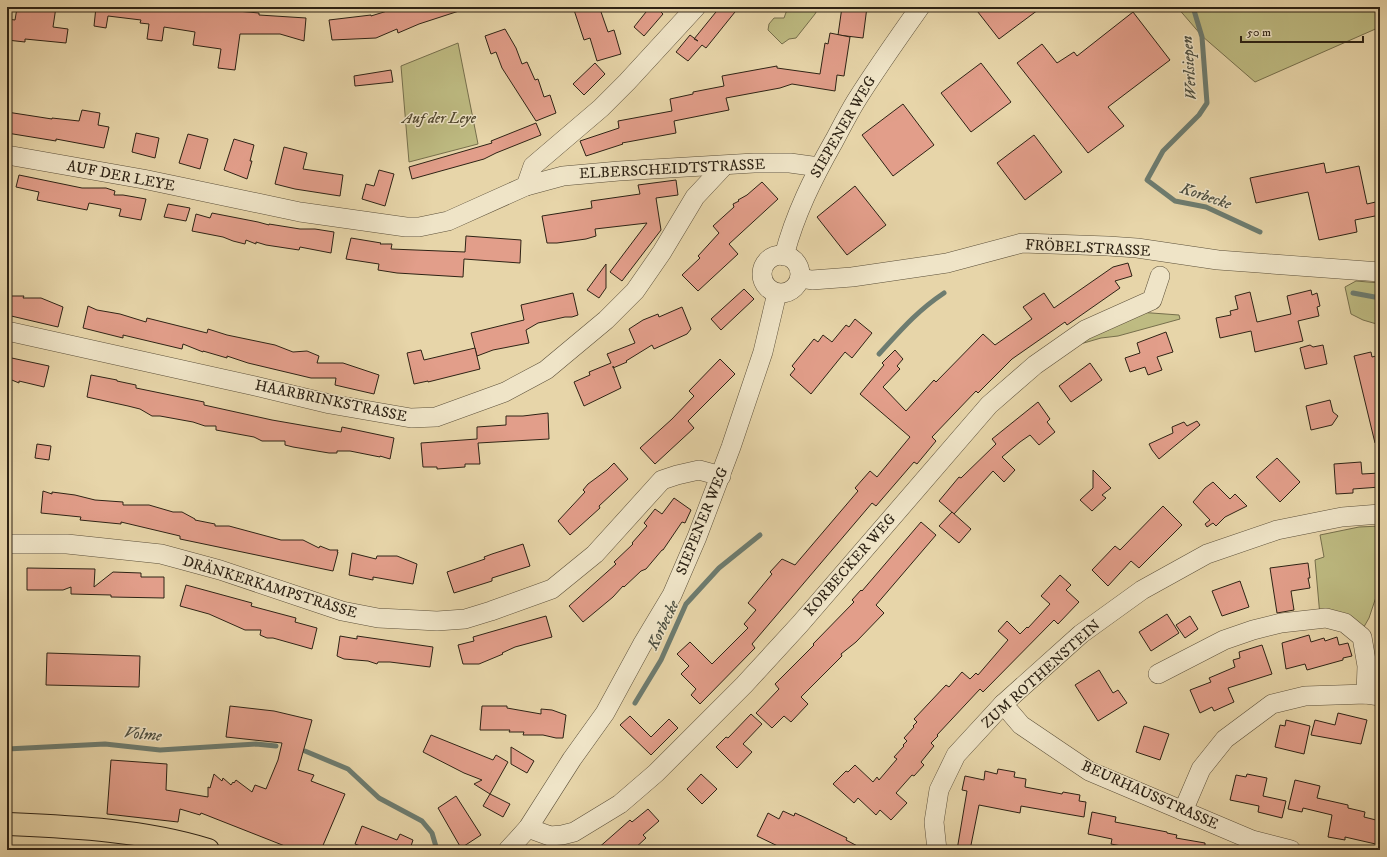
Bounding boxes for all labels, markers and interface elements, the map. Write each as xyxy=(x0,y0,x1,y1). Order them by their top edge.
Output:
scale bar xyxy=(1241,18,1363,44)
text: 50 m xyxy=(1247,25,1271,40)
water label: Werlsiepen xyxy=(1177,35,1201,101)
street label: SIEPENER WEG xyxy=(806,72,880,182)
park label: Auf der Leye xyxy=(400,109,477,128)
street label: ELBERSCHEIDTSTRASSE xyxy=(578,155,766,183)
street label: AUF DER LEYE xyxy=(65,156,177,196)
water label: Korbecke xyxy=(1177,178,1235,214)
street label: FRÖBELSTRASSE xyxy=(1025,235,1152,261)
street label: HAARBRINKSTRASSE xyxy=(253,376,409,426)
street label: SIEPENER WEG xyxy=(672,464,733,578)
street label: KORBECKER WEG xyxy=(800,509,900,620)
street label: DRÄNKERKAMPSTRASSE xyxy=(180,551,360,623)
water label: Korbecke xyxy=(642,597,684,654)
street label: ZUM ROTHENSTEIN xyxy=(978,616,1104,732)
water label: Volme xyxy=(123,722,163,746)
street label: BEURHAUSSTRASSE xyxy=(1079,756,1222,834)

